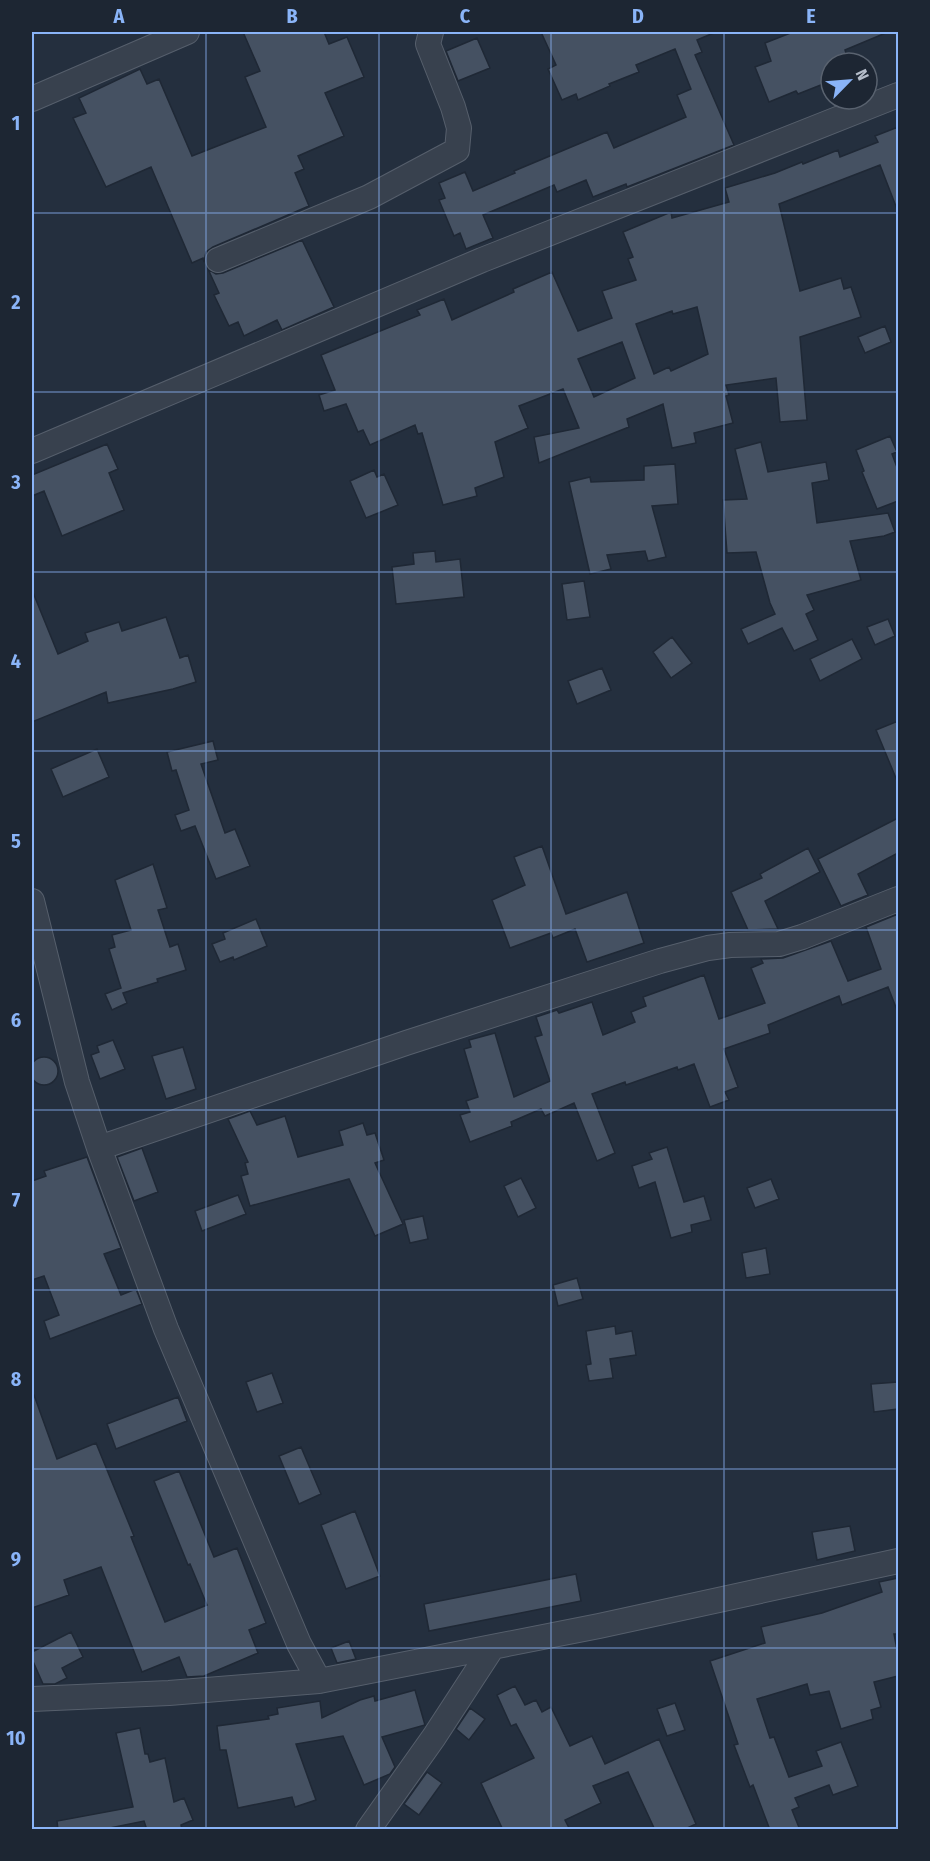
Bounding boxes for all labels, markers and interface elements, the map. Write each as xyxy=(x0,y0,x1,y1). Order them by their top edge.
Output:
text: A xyxy=(113,4,126,28)
text: B xyxy=(286,4,298,28)
text: C xyxy=(460,4,471,28)
text: D xyxy=(632,4,644,28)
text: E xyxy=(806,4,816,28)
north arrow xyxy=(819,51,879,111)
text: N xyxy=(852,67,873,83)
text: 1 xyxy=(12,111,20,135)
text: 2 xyxy=(10,290,21,314)
text: 3 xyxy=(10,470,21,494)
text: 4 xyxy=(11,649,21,673)
text: 5 xyxy=(11,829,21,853)
text: 6 xyxy=(11,1008,21,1032)
text: 7 xyxy=(12,1188,21,1212)
text: 8 xyxy=(11,1367,22,1391)
text: 9 xyxy=(11,1547,21,1571)
text: 10 xyxy=(6,1726,26,1750)

